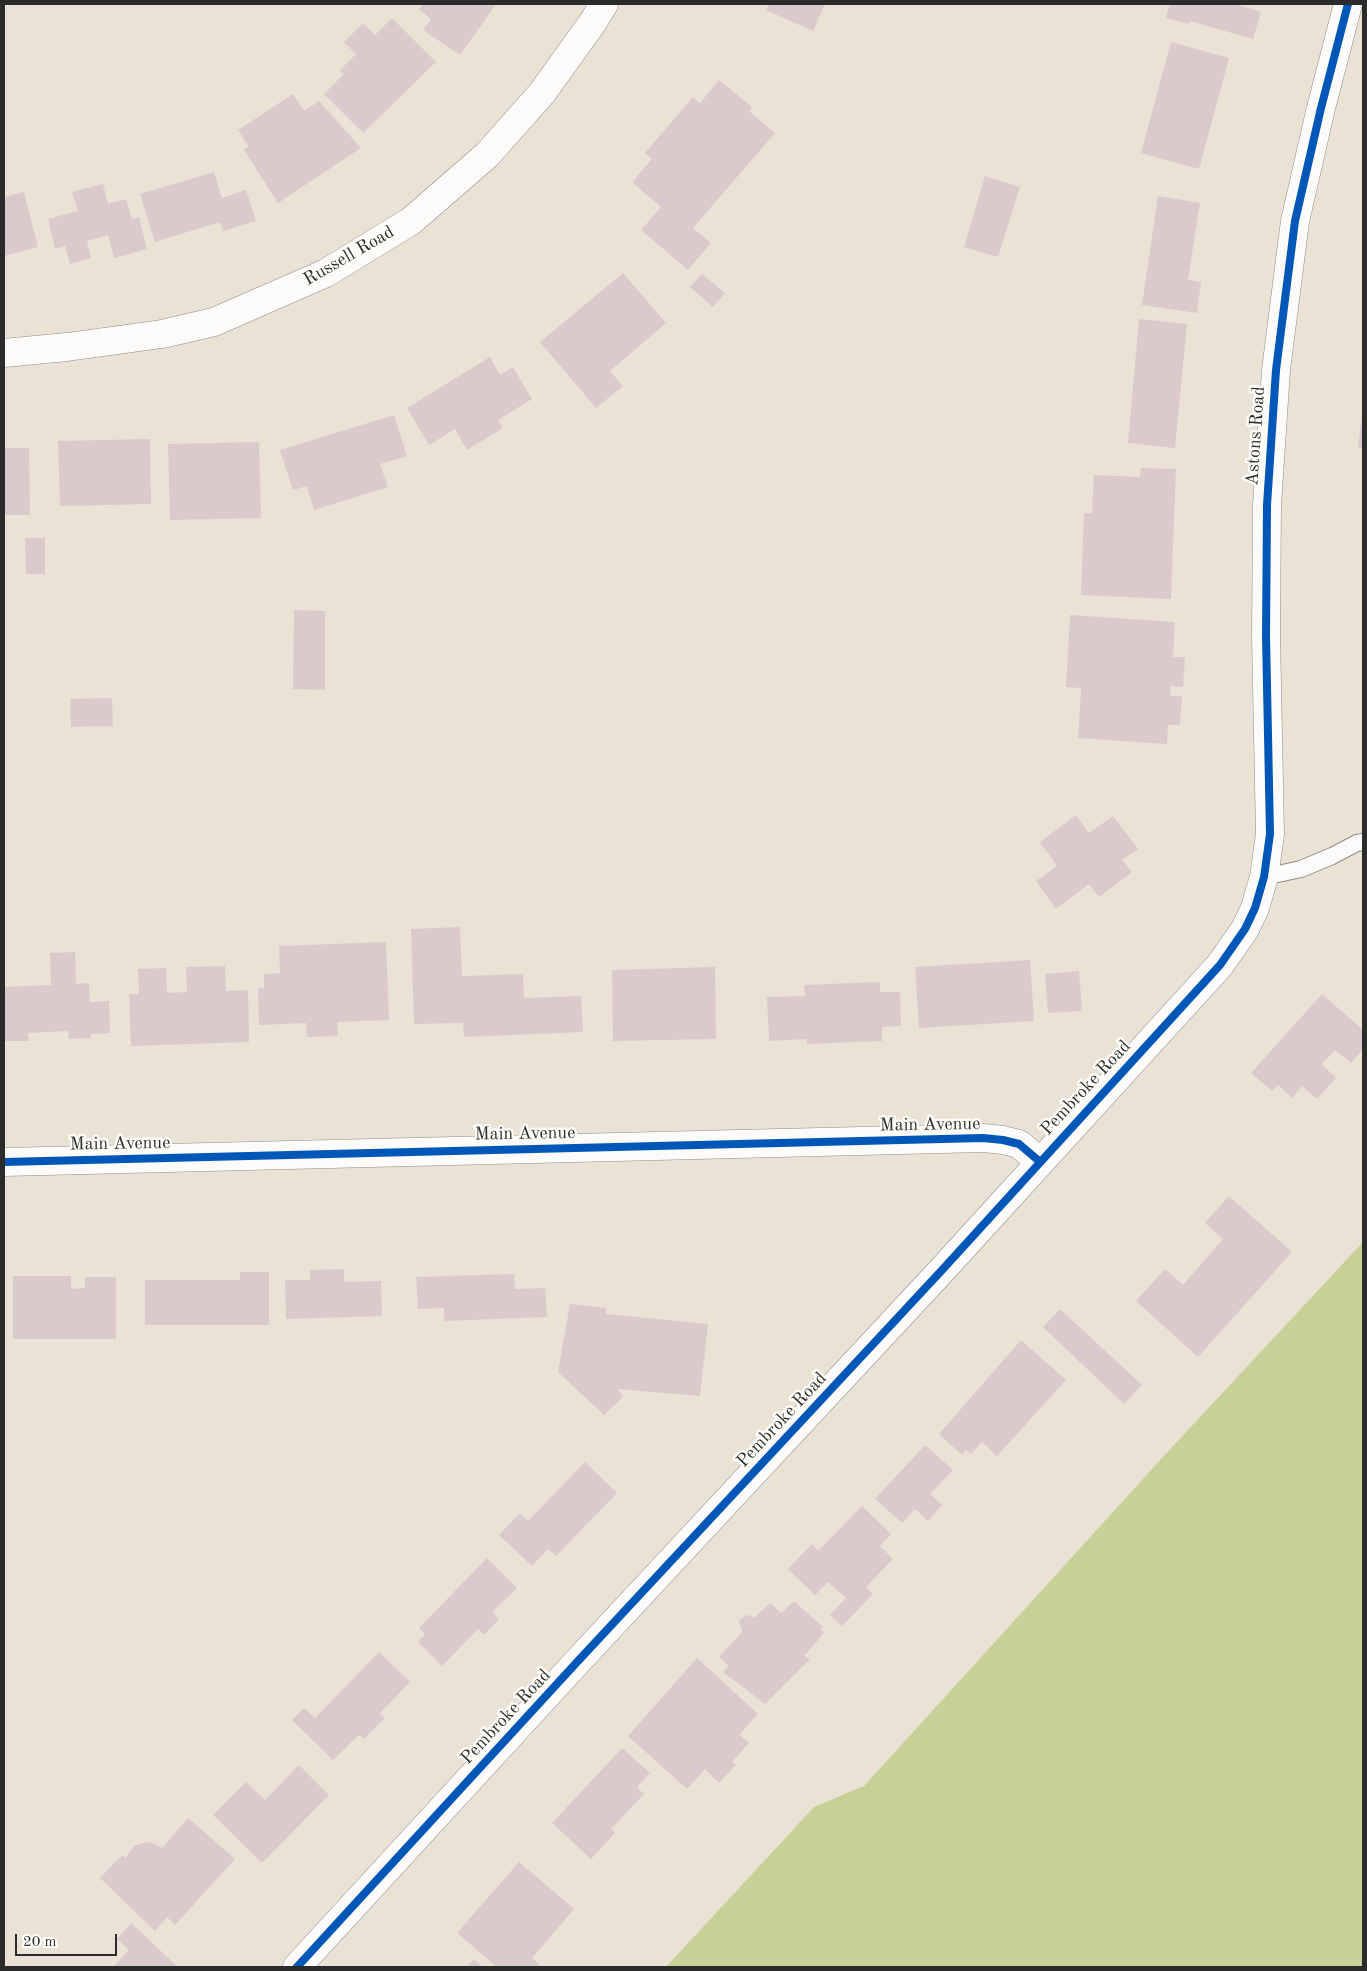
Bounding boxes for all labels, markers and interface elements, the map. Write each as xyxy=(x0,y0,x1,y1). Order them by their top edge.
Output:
street label: Russell Road xyxy=(300,221,398,291)
street label: Astons Road xyxy=(1242,386,1270,486)
street label: Pembroke Road xyxy=(1036,1036,1136,1140)
street label: Main Avenue xyxy=(879,1113,981,1137)
street label: Main Avenue xyxy=(474,1122,576,1146)
street label: Main Avenue xyxy=(69,1132,171,1156)
street label: Pembroke Road xyxy=(732,1368,832,1472)
street label: Pembroke Road xyxy=(456,1665,556,1769)
scale bar xyxy=(18,1924,120,1956)
text: 20 m xyxy=(23,1935,57,1950)

